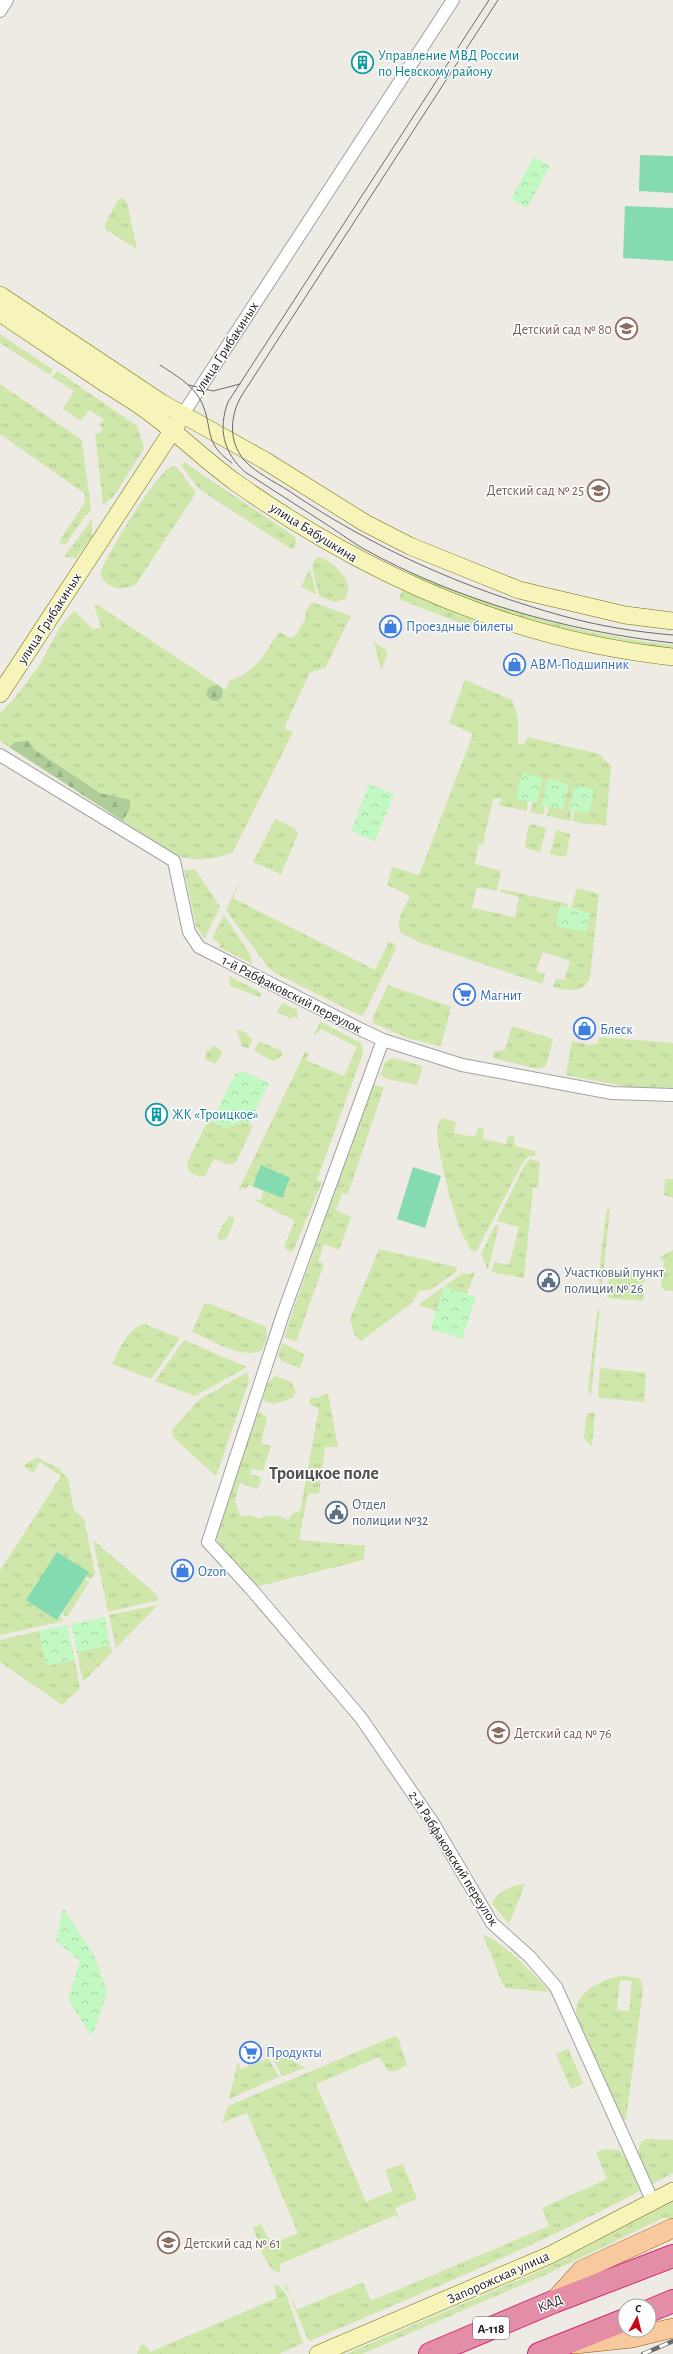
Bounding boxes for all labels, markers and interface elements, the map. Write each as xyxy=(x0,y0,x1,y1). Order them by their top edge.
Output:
place label: Управление МВД России по Невскому району xyxy=(378,49,519,79)
building icon: Управление МВД России по Невскому району xyxy=(349,50,375,76)
street label: улица Грибакиных xyxy=(192,300,261,396)
school or university icon: Детский сад № 80 xyxy=(614,316,640,342)
place label: Детский сад № 80 xyxy=(513,323,612,337)
school or university icon: Детский сад № 25 xyxy=(586,477,612,503)
place label: Детский сад № 25 xyxy=(487,484,584,498)
street label: улица Бабушкина xyxy=(266,500,360,566)
street label: улица Грибакиных xyxy=(15,571,84,667)
shop icon: Проездные билеты xyxy=(377,613,403,639)
place label: Проездные билеты xyxy=(406,620,514,634)
shop icon: АВМ-Подшипник xyxy=(501,651,527,677)
place label: АВМ-Подшипник xyxy=(530,658,629,672)
street label: 1-й Рабфаковский переулок xyxy=(219,954,364,1037)
supermarket icon: Магнит xyxy=(452,982,478,1008)
place label: Магнит xyxy=(480,989,523,1003)
shop icon: Блеск xyxy=(572,1016,598,1042)
place label: Блеск xyxy=(600,1023,633,1037)
building icon: ЖК «Троицкое» xyxy=(144,1101,170,1127)
place label: ЖК «Троицкое» xyxy=(172,1108,259,1122)
place label: Участковый пункт полиции № 26 xyxy=(564,1266,665,1296)
public building icon: Участковый пункт полиции № 26 xyxy=(535,1267,561,1293)
district label: Троицкое поле xyxy=(269,1465,379,1483)
place label: Отдел полиции №32 xyxy=(352,1498,428,1528)
public building icon: Отдел полиции №32 xyxy=(323,1499,349,1525)
shop icon: Ozon xyxy=(170,1558,196,1584)
place label: Ozon xyxy=(198,1565,226,1579)
school or university icon: Детский сад № 76 xyxy=(485,1720,511,1746)
place label: Детский сад № 76 xyxy=(514,1727,612,1741)
street label: 2-й Рабфаковский переулок xyxy=(406,1789,501,1929)
supermarket icon: Продукты xyxy=(238,2039,264,2065)
place label: Продукты xyxy=(266,2046,322,2060)
school or university icon: Детский сад № 61 xyxy=(156,2230,182,2256)
place label: Детский сад № 61 xyxy=(184,2237,281,2251)
street label: Запорожская улица xyxy=(445,2249,552,2307)
street label: КАД xyxy=(536,2293,565,2315)
north arrow xyxy=(617,2298,657,2338)
text: С xyxy=(634,2303,642,2314)
road number: А-118 xyxy=(473,2317,509,2339)

